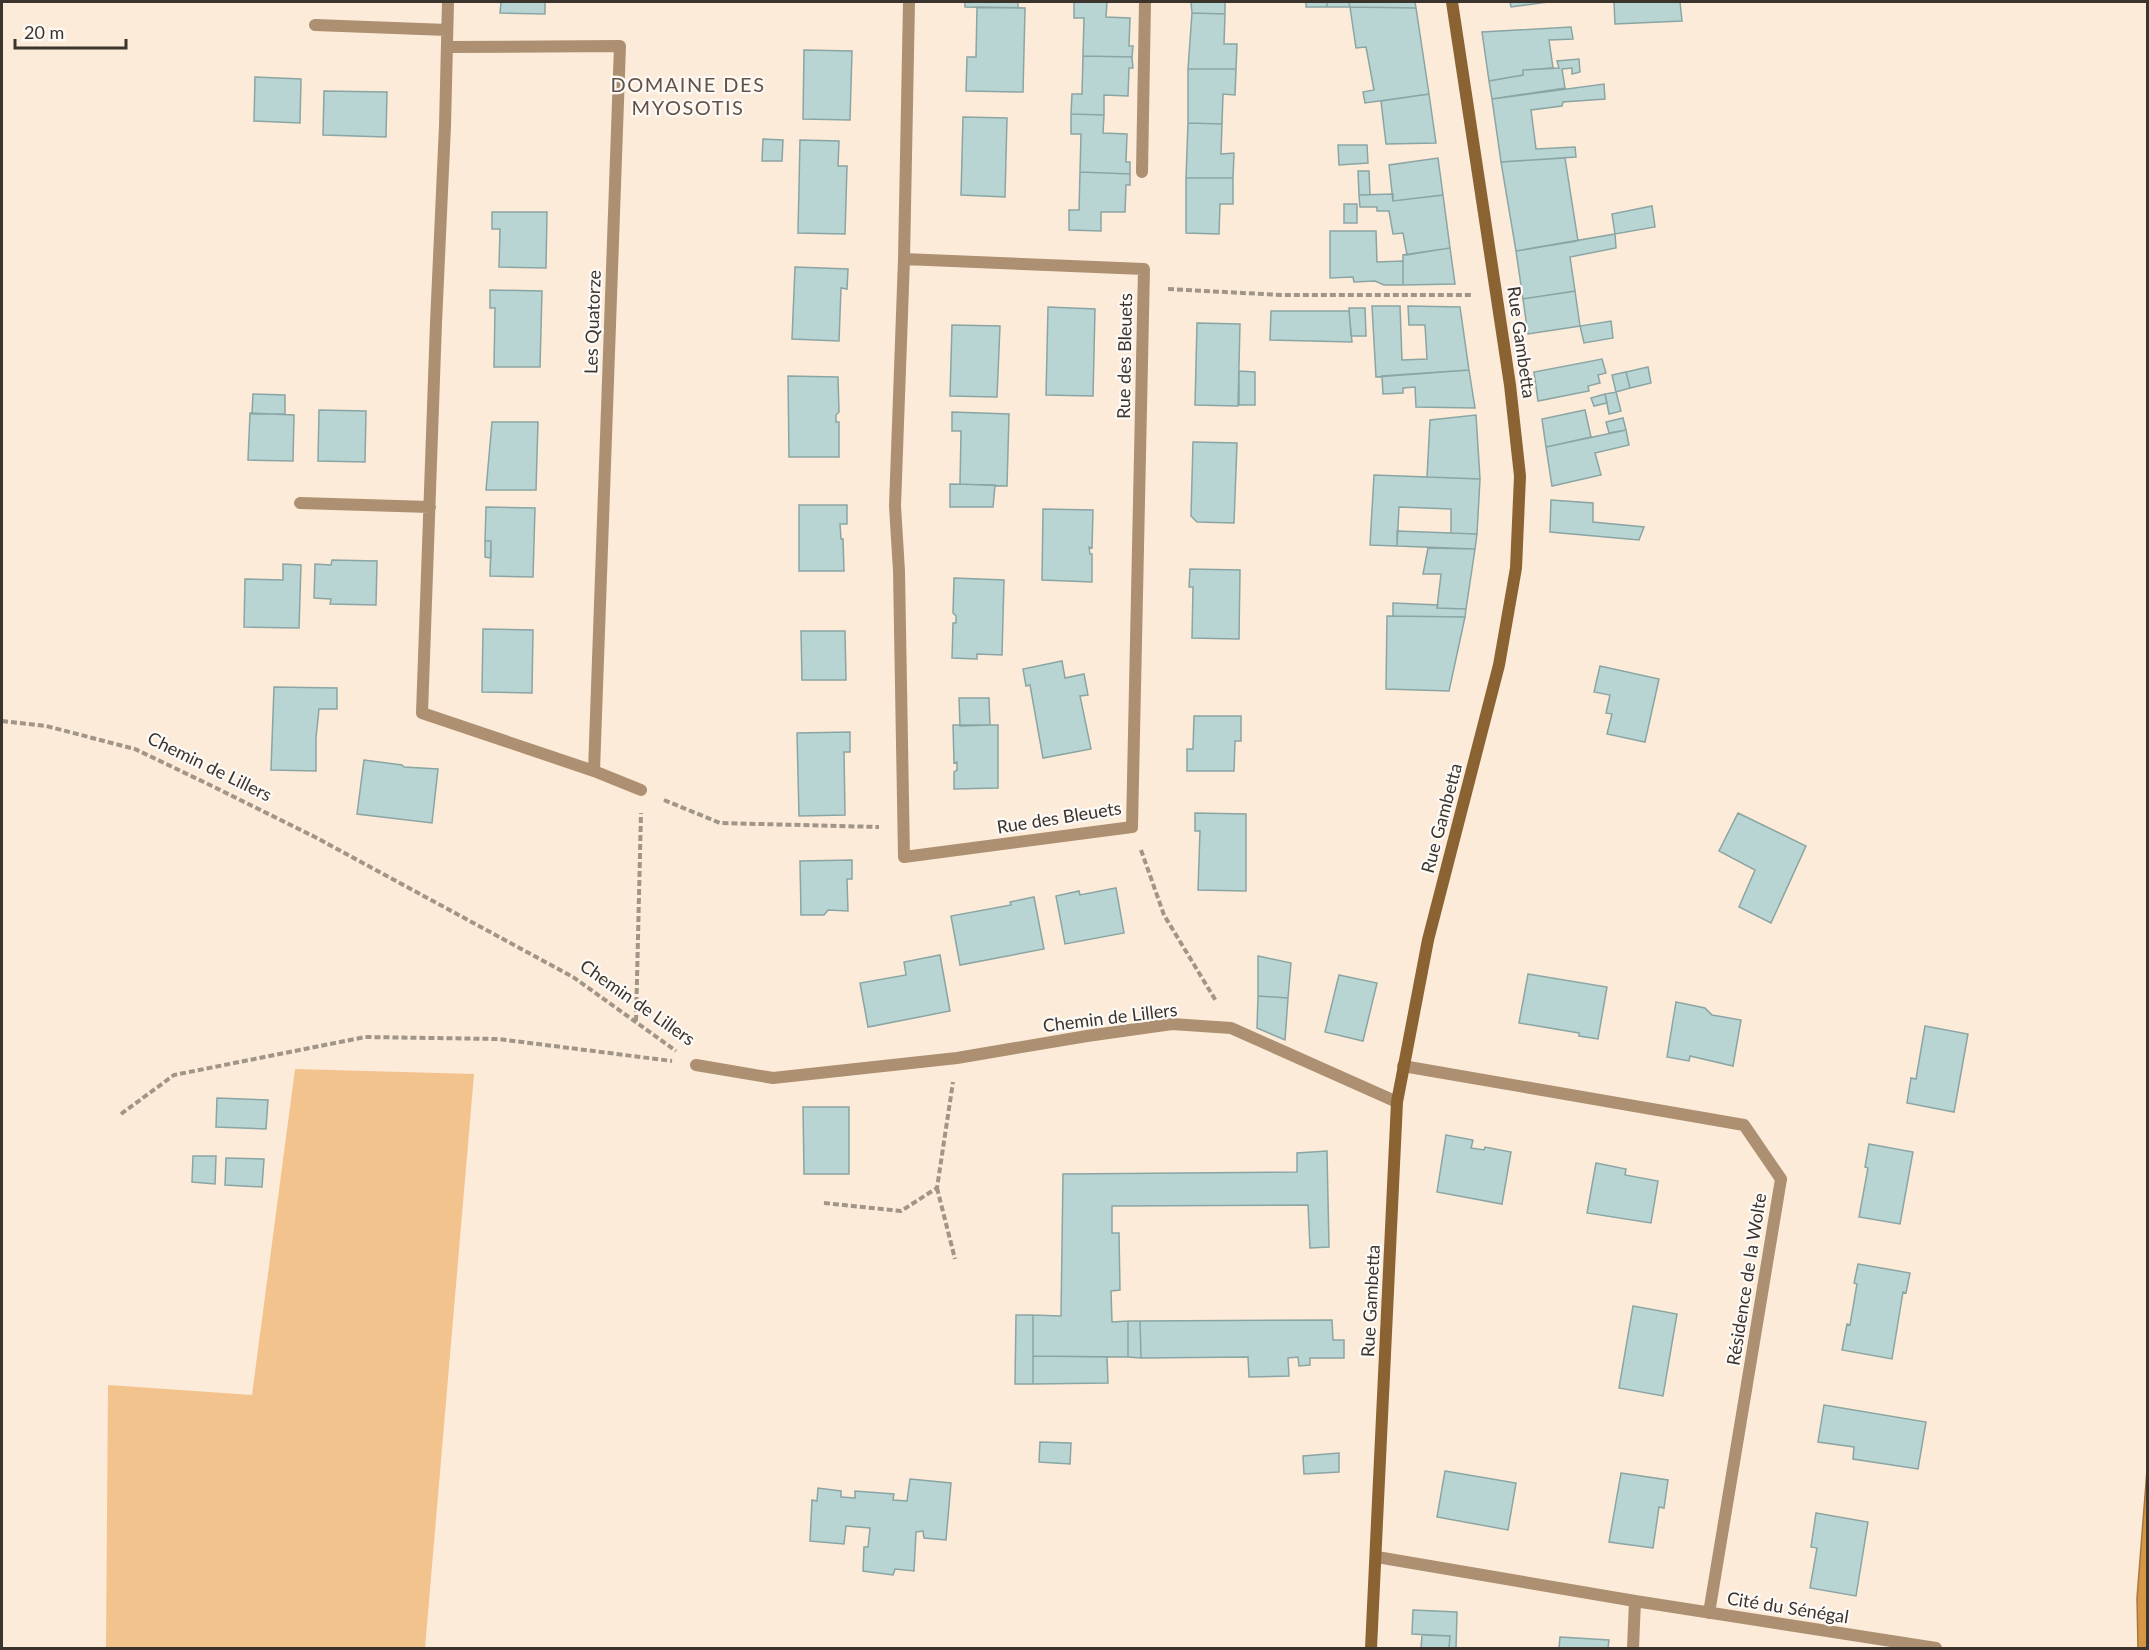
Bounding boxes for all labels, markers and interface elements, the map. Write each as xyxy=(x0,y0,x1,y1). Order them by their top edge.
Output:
scale bar xyxy=(15,12,126,50)
text: 20 m xyxy=(24,21,64,43)
district label: DOMAINE DES MYOSOTIS xyxy=(611,72,765,119)
street label: Les Quatorze xyxy=(579,270,605,374)
street label: Rue Gambetta xyxy=(1503,285,1541,399)
street label: Rue des Bleuets xyxy=(1112,293,1136,419)
street label: Chemin de Lillers xyxy=(144,726,276,806)
street label: Rue Gambetta xyxy=(1416,761,1466,875)
street label: Rue des Bleuets xyxy=(995,796,1123,838)
street label: Chemin de Lillers xyxy=(576,954,700,1050)
street label: Chemin de Lillers xyxy=(1041,998,1179,1036)
street label: Résidence de la Wolte xyxy=(1722,1191,1770,1367)
street label: Rue Gambetta xyxy=(1356,1244,1384,1358)
street label: Cité du Sénégal xyxy=(1726,1587,1850,1627)

